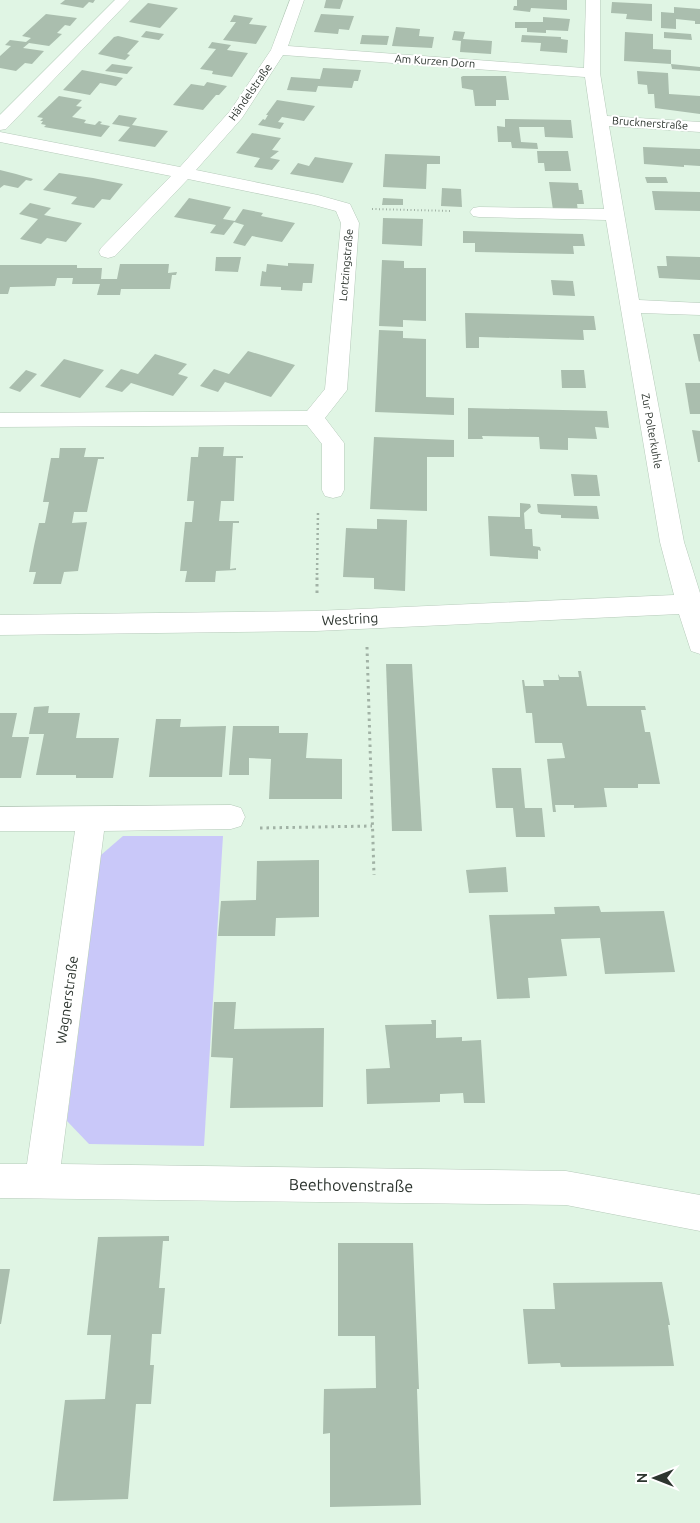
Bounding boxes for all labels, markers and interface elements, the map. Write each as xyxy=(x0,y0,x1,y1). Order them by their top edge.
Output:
street label: Am Kurzen Dorn xyxy=(394,52,476,70)
street label: Händelstraße xyxy=(226,61,274,123)
street label: Brucknerstraße xyxy=(612,114,688,132)
street label: Lortzingstraße xyxy=(337,228,355,302)
street label: Zur Polterkuhle xyxy=(639,392,665,470)
street label: Westring xyxy=(321,610,379,628)
street label: Wagnerstraße xyxy=(53,955,81,1045)
street label: Beethovenstraße xyxy=(289,1175,413,1195)
north arrow xyxy=(630,1453,680,1503)
text: N xyxy=(634,1473,650,1483)

